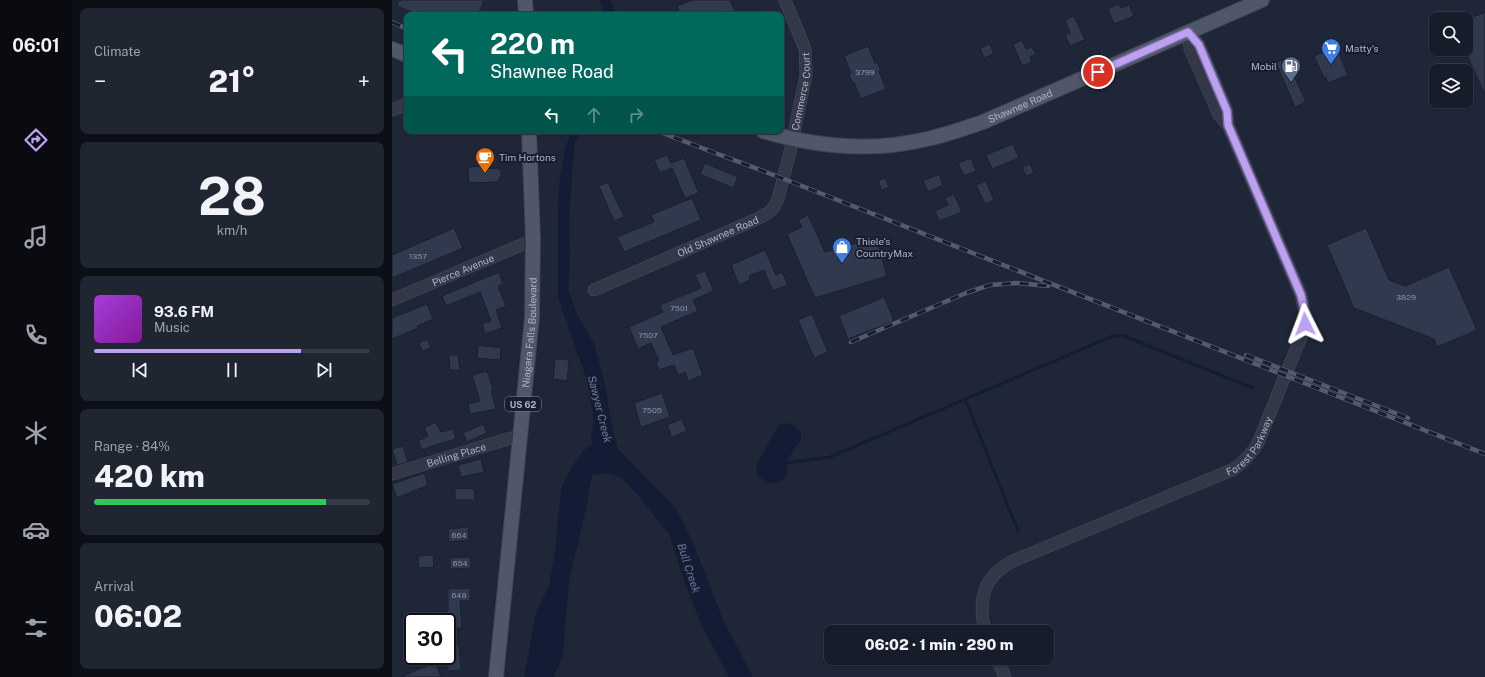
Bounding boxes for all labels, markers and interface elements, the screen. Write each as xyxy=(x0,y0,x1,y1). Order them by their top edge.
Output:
map controls xyxy=(1429,12,1473,108)
button: search xyxy=(1429,12,1473,56)
text: 220 m xyxy=(490,27,575,60)
icon: left xyxy=(424,28,476,80)
text: 06:01 xyxy=(12,35,60,56)
supermarket icon: Matty's xyxy=(1320,37,1342,65)
place label: Matty's xyxy=(1345,42,1379,54)
text: Climate xyxy=(94,44,141,59)
street label: Commerce Court xyxy=(789,52,813,131)
pin xyxy=(1081,55,1115,89)
fuel station icon: Mobil xyxy=(1280,55,1302,83)
place label: Mobil xyxy=(1251,60,1277,72)
text: Shawnee Road xyxy=(490,61,614,82)
icon: arrive xyxy=(1087,61,1109,83)
text: 21° xyxy=(208,63,256,99)
button: layers xyxy=(1429,64,1473,108)
house number: 3799 xyxy=(855,67,875,77)
text: − xyxy=(94,68,106,94)
text: + xyxy=(358,68,370,94)
street label: Shawnee Road xyxy=(986,87,1054,125)
icon: left xyxy=(541,104,563,126)
icon: ahead xyxy=(583,104,605,126)
icon: right xyxy=(625,104,647,126)
icon: directions xyxy=(22,126,50,154)
cafe icon: Tim Hortons xyxy=(474,146,496,174)
place label: Tim Hortons xyxy=(499,151,556,163)
text: 28 xyxy=(198,166,266,227)
street label: Old Shawnee Road xyxy=(675,213,760,259)
icon: music xyxy=(22,223,50,251)
text: km/h xyxy=(217,223,247,238)
place label: Thiele's CountryMax xyxy=(856,235,913,259)
shop icon: Thiele's CountryMax xyxy=(831,236,853,264)
house number: 1357 xyxy=(409,251,427,261)
street label: Pierce Avenue xyxy=(430,251,496,288)
street label: Niagara Falls Boulevard xyxy=(519,277,539,388)
house number: 3829 xyxy=(1396,292,1416,302)
text: 93.6 FM xyxy=(154,303,214,320)
house number: 7501 xyxy=(670,303,688,313)
position arrow xyxy=(1284,303,1326,345)
text: Music xyxy=(154,320,190,335)
icon: phone xyxy=(22,321,50,349)
house number: 7507 xyxy=(638,330,658,340)
icon: previous xyxy=(129,359,151,381)
icon: pause xyxy=(221,359,243,381)
icon: next xyxy=(313,359,335,381)
water label: Sawyer Creek xyxy=(586,374,614,444)
road number: US 62 xyxy=(505,397,541,411)
house number: 7505 xyxy=(642,405,662,415)
street label: Forest Parkway xyxy=(1224,414,1274,478)
icon: climate xyxy=(22,419,50,447)
text: Range · 84% xyxy=(94,439,170,454)
street label: Belling Place xyxy=(425,440,488,469)
text: 420 km xyxy=(94,458,205,494)
icon: car xyxy=(22,516,50,544)
house number: 664 xyxy=(452,530,466,540)
water label: Bull Creek xyxy=(675,542,703,594)
house number: 654 xyxy=(452,558,468,568)
text: Arrival xyxy=(94,579,134,594)
house number: 648 xyxy=(451,590,467,600)
text: 06:02 xyxy=(94,598,182,634)
speed limit sign: 30 xyxy=(404,613,456,665)
icon: filters xyxy=(22,614,50,642)
text: 06:02 · 1 min · 290 m xyxy=(865,636,1013,653)

